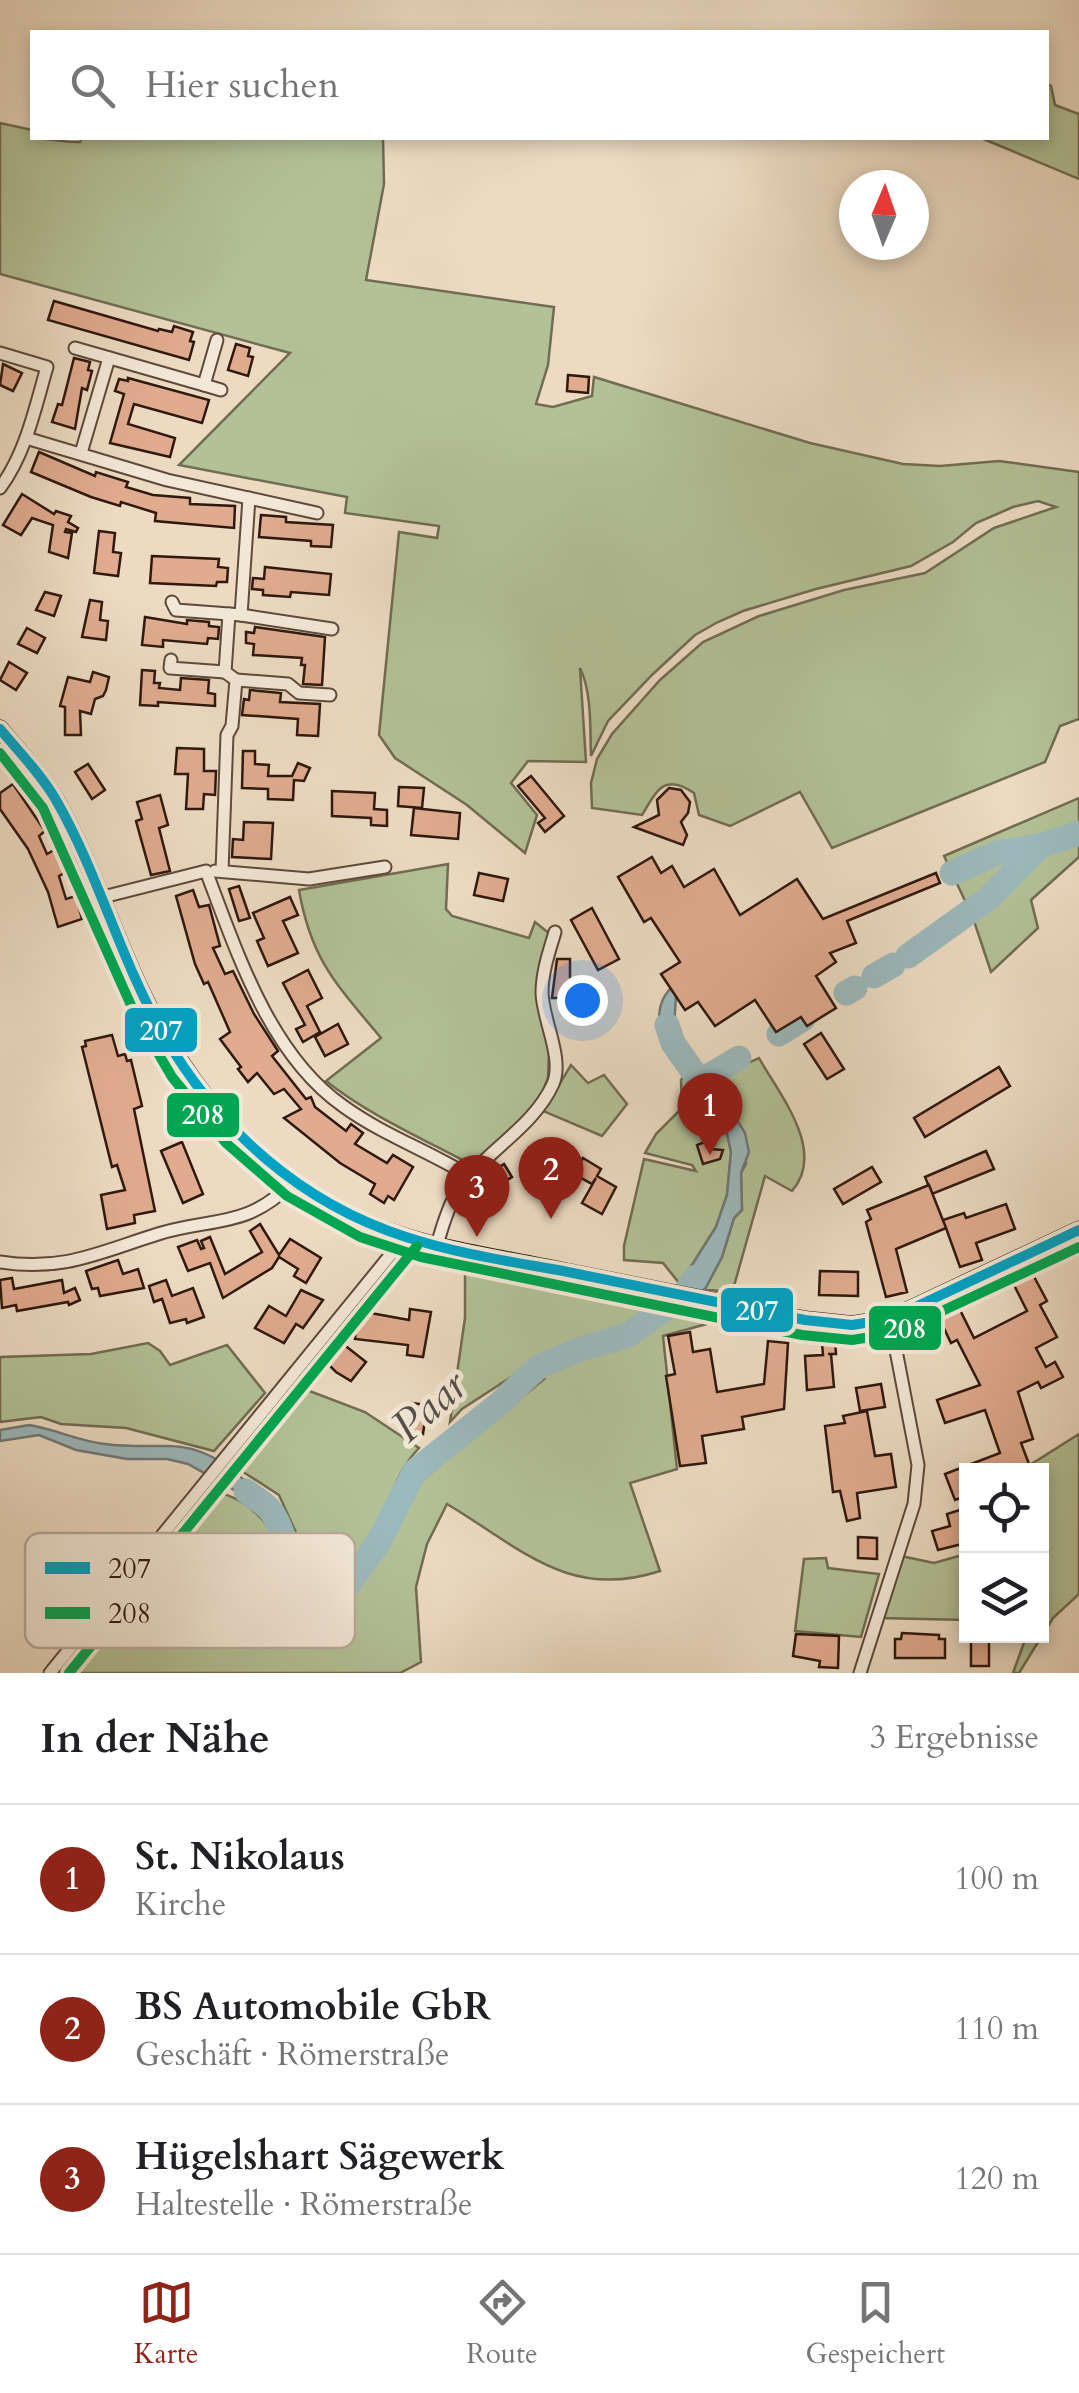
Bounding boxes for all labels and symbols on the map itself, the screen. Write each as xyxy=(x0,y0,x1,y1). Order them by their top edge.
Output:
north arrow xyxy=(839,170,929,260)
your location xyxy=(557,975,608,1026)
line badge: 207 xyxy=(123,1006,199,1054)
text: 207 xyxy=(139,1012,183,1050)
pin: 1 xyxy=(678,1072,742,1155)
line badge: 208 xyxy=(165,1091,241,1139)
text: 208 xyxy=(181,1096,225,1134)
pin: 2 xyxy=(518,1136,584,1219)
pin: 3 xyxy=(444,1154,510,1237)
line badge: 207 xyxy=(719,1286,795,1334)
text: 207 xyxy=(735,1292,779,1330)
line badge: 208 xyxy=(867,1304,943,1352)
text: 208 xyxy=(883,1310,927,1348)
water label: Paar xyxy=(378,1355,481,1456)
legend xyxy=(25,1533,355,1648)
text: 207 xyxy=(108,1550,151,1588)
text: 208 xyxy=(108,1595,151,1633)

